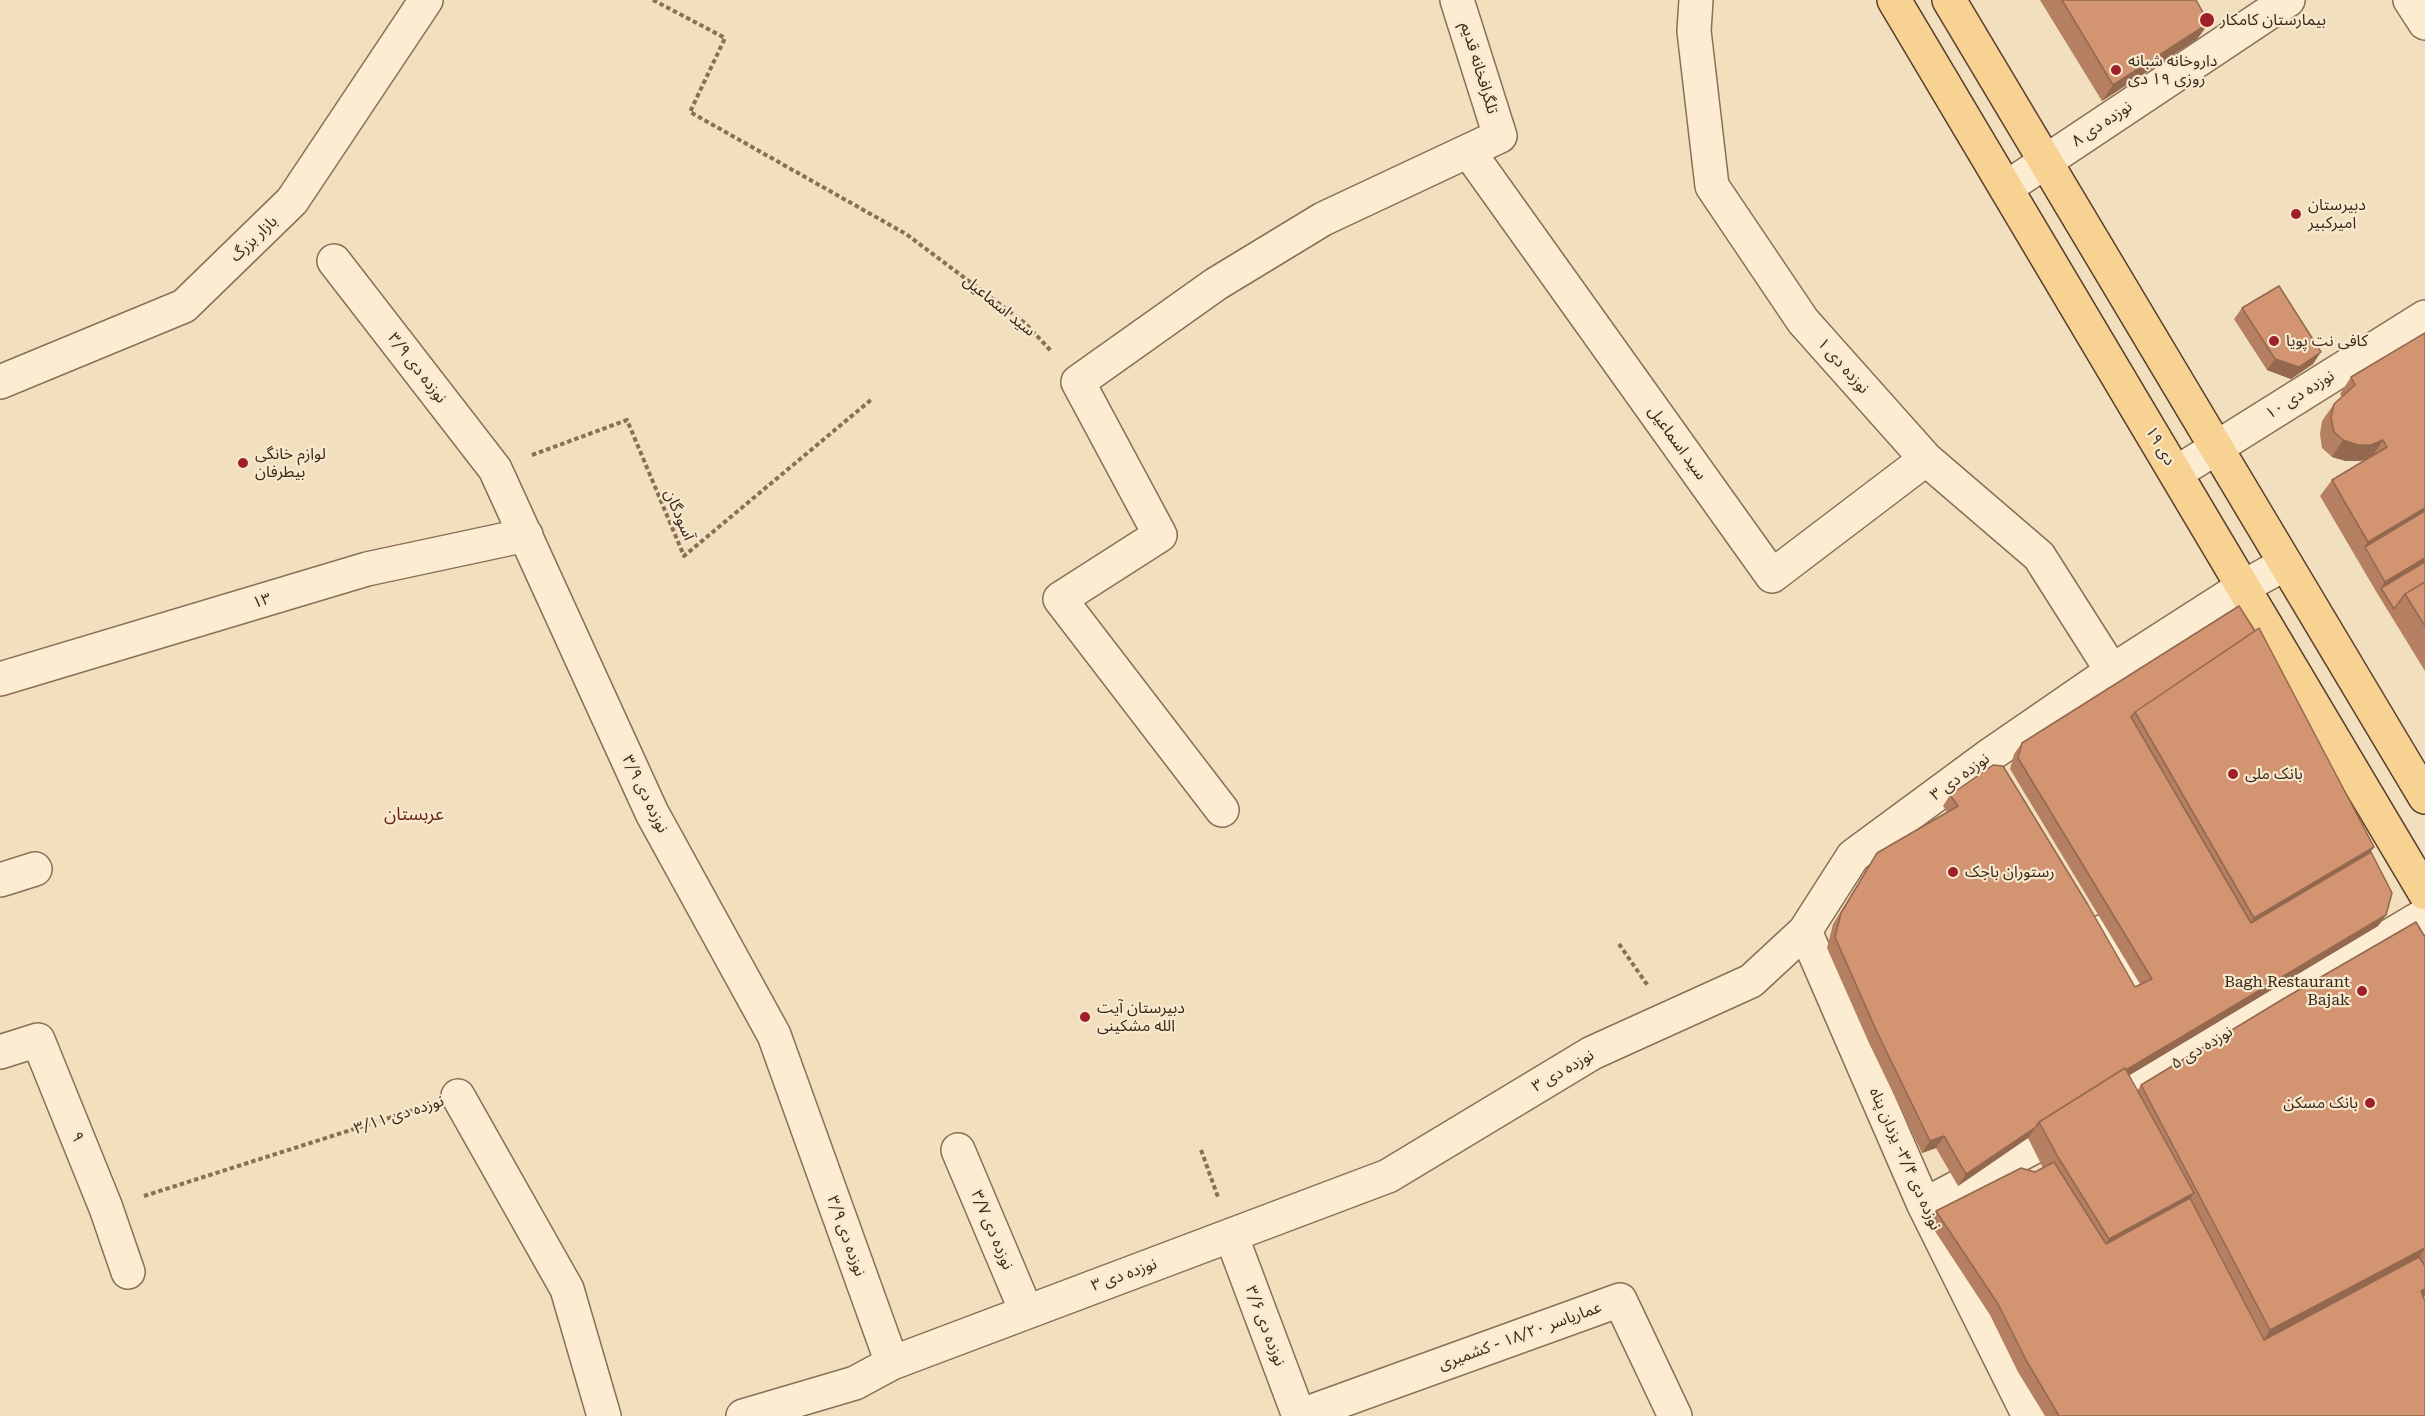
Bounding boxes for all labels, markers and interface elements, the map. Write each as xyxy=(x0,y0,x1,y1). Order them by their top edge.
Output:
place label: بیمارستان کامکار xyxy=(2220,10,2326,30)
marker: بیمارستان کامکار xyxy=(2198,11,2216,29)
street label: تلگرافخانه قدیم xyxy=(1456,20,1502,116)
place label: داروخانه شبانه روزی ۱۹ دی xyxy=(2128,51,2217,89)
marker: داروخانه شبانه روزی ۱۹ دی xyxy=(2109,63,2123,77)
street label: نوزده دی ۸ xyxy=(2068,97,2136,151)
place label: دبیرستان امیرکبیر xyxy=(2308,195,2366,233)
marker: دبیرستان امیرکبیر xyxy=(2289,207,2303,221)
street label: بازار بزرگ xyxy=(226,212,282,266)
street label: سید اسماعیل xyxy=(959,271,1039,341)
street label: نوزده دی ۳/۹ xyxy=(383,329,451,407)
place label: کافی نت پویا xyxy=(2286,331,2368,351)
street label: نوزده دی ۱ xyxy=(1813,334,1873,398)
marker: کافی نت پویا xyxy=(2267,334,2281,348)
street label: نوزده دی ۱۰ xyxy=(2262,366,2338,424)
street label: سید اسماعیل xyxy=(1644,402,1710,484)
street label: ۱۹ دی xyxy=(2141,423,2179,469)
place label: لوازم خانگی بیطرفان xyxy=(255,444,326,482)
marker: لوازم خانگی بیطرفان xyxy=(236,456,250,470)
street label: آسودگان xyxy=(660,487,698,543)
street label: ۱۳ xyxy=(250,589,274,613)
street label: نوزده دی ۳ xyxy=(1927,749,1993,805)
street label: نوزده دی ۳/۹ xyxy=(618,752,672,836)
place label: بانک ملی xyxy=(2245,764,2303,784)
marker: بانک ملی xyxy=(2226,767,2240,781)
district label: عربستان xyxy=(384,804,444,826)
place label: رستوران باجک xyxy=(1965,862,2055,882)
marker: رستوران باجک xyxy=(1946,865,1960,879)
place label: Bagh Restaurant Bajak xyxy=(2224,972,2350,1010)
marker: Bagh Restaurant Bajak xyxy=(2355,984,2369,998)
place label: دبیرستان آیت الله مشکینی xyxy=(1097,998,1185,1036)
marker: دبیرستان آیت الله مشکینی xyxy=(1078,1010,1092,1024)
street label: نوزده دی ۵ xyxy=(2168,1022,2236,1074)
street label: نوزده دی ۳ xyxy=(1529,1046,1597,1096)
street label: نوزده دی ۳/۴- یزدان پناه xyxy=(1865,1085,1945,1233)
street label: نوزده دی ۳/۱۱ xyxy=(352,1091,446,1139)
place label: بانک مسکن xyxy=(2283,1093,2358,1113)
marker: بانک مسکن xyxy=(2363,1096,2377,1110)
street label: ۹ xyxy=(66,1129,88,1145)
street label: نوزده دی ۳/۷ xyxy=(967,1187,1017,1273)
street label: نوزده دی ۳/۹ xyxy=(823,1193,869,1279)
street label: نوزده دی ۳ xyxy=(1089,1254,1159,1296)
street label: نوزده دی ۳/۶ xyxy=(1241,1283,1289,1369)
street label: عماریاسر ۱۸/۲۰ - کشمیری xyxy=(1436,1298,1604,1374)

